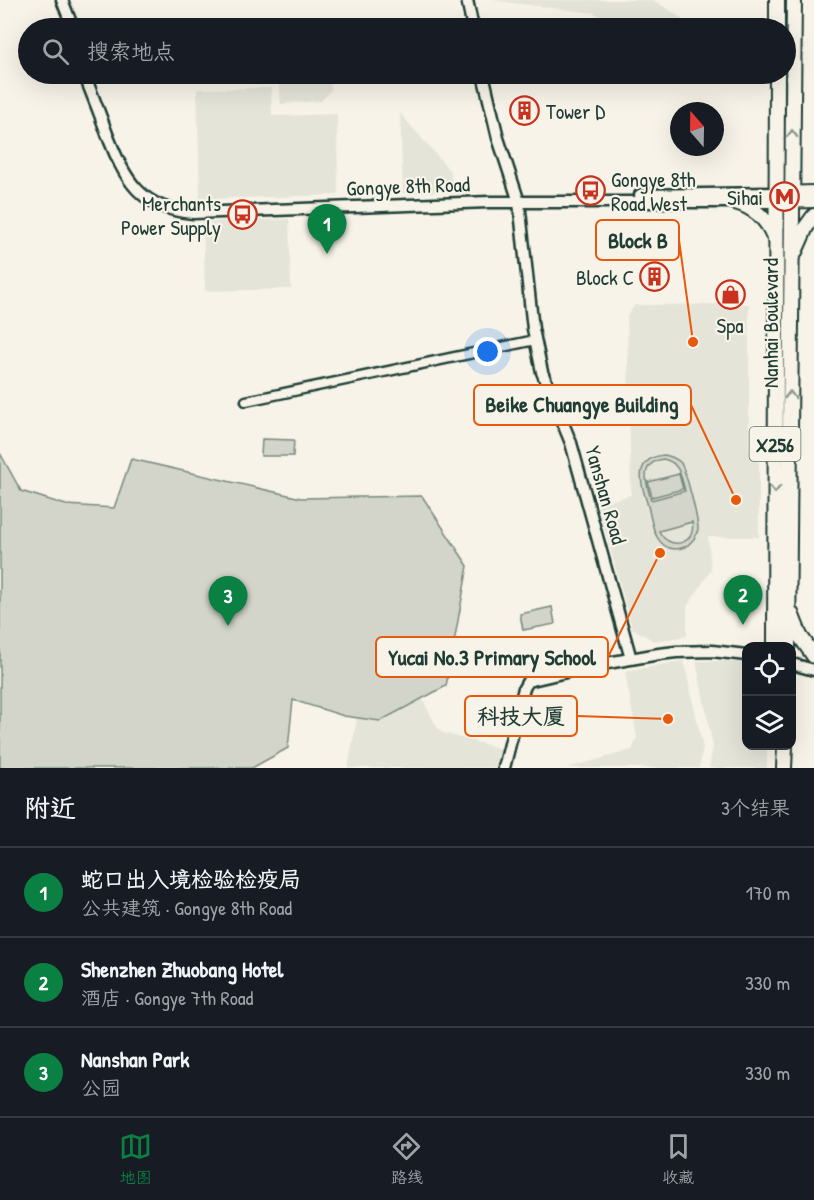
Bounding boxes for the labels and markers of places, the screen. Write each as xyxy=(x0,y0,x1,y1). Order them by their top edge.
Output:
building icon: Tower D xyxy=(509,95,541,127)
place label: Tower D xyxy=(546,97,605,126)
place label: Gongye 8th Road West xyxy=(611,165,696,218)
bus stop icon: Gongye 8th Road West xyxy=(574,175,606,207)
metro station icon: Sihai xyxy=(768,181,800,213)
place label: Sihai xyxy=(727,183,763,212)
place label: Merchants Power Supply xyxy=(121,189,221,242)
bus stop icon: Merchants Power Supply xyxy=(226,199,258,231)
pin: 1 xyxy=(308,204,346,254)
callout: Block B xyxy=(596,220,679,260)
building icon: Block C xyxy=(639,261,671,293)
place label: Block C xyxy=(576,263,634,292)
shop icon: Spa xyxy=(714,278,746,310)
place label: Spa xyxy=(717,311,743,340)
callout: Beike Chuangye Building xyxy=(474,385,691,425)
pin: 3 xyxy=(208,576,248,626)
pin: 2 xyxy=(724,576,762,625)
callout: Yucai No.3 Primary School xyxy=(376,637,608,677)
callout: 科技大厦 xyxy=(465,696,577,736)

